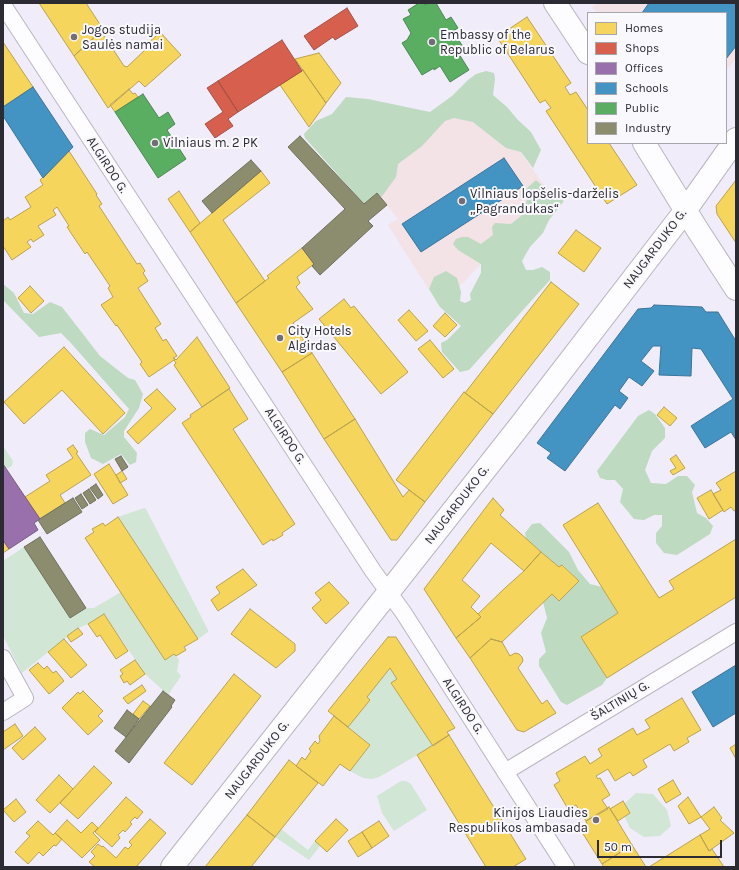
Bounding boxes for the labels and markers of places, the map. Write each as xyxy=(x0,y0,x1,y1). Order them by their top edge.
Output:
place label: Jogos studija Saulės namai xyxy=(82,22,163,53)
place label: Embassy of the Republic of Belarus xyxy=(440,27,555,58)
marker: Jogos studija Saulės namai xyxy=(69,32,79,42)
marker: Embassy of the Republic of Belarus xyxy=(427,37,437,47)
place label: Vilniaus m. 2 PK xyxy=(163,135,258,151)
marker: Vilniaus m. 2 PK xyxy=(150,138,160,148)
place label: Vilniaus lopšelis-darželis „Pagrandukas“ xyxy=(470,186,619,217)
marker: Vilniaus lopšelis-darželis „Pagrandukas“ xyxy=(457,196,467,206)
place label: City Hotels Algirdas xyxy=(288,323,352,354)
marker: City Hotels Algirdas xyxy=(275,333,285,343)
place label: Kinijos Liaudies Respublikos ambasada xyxy=(448,805,588,836)
marker: Kinijos Liaudies Respublikos ambasada xyxy=(591,815,601,825)

